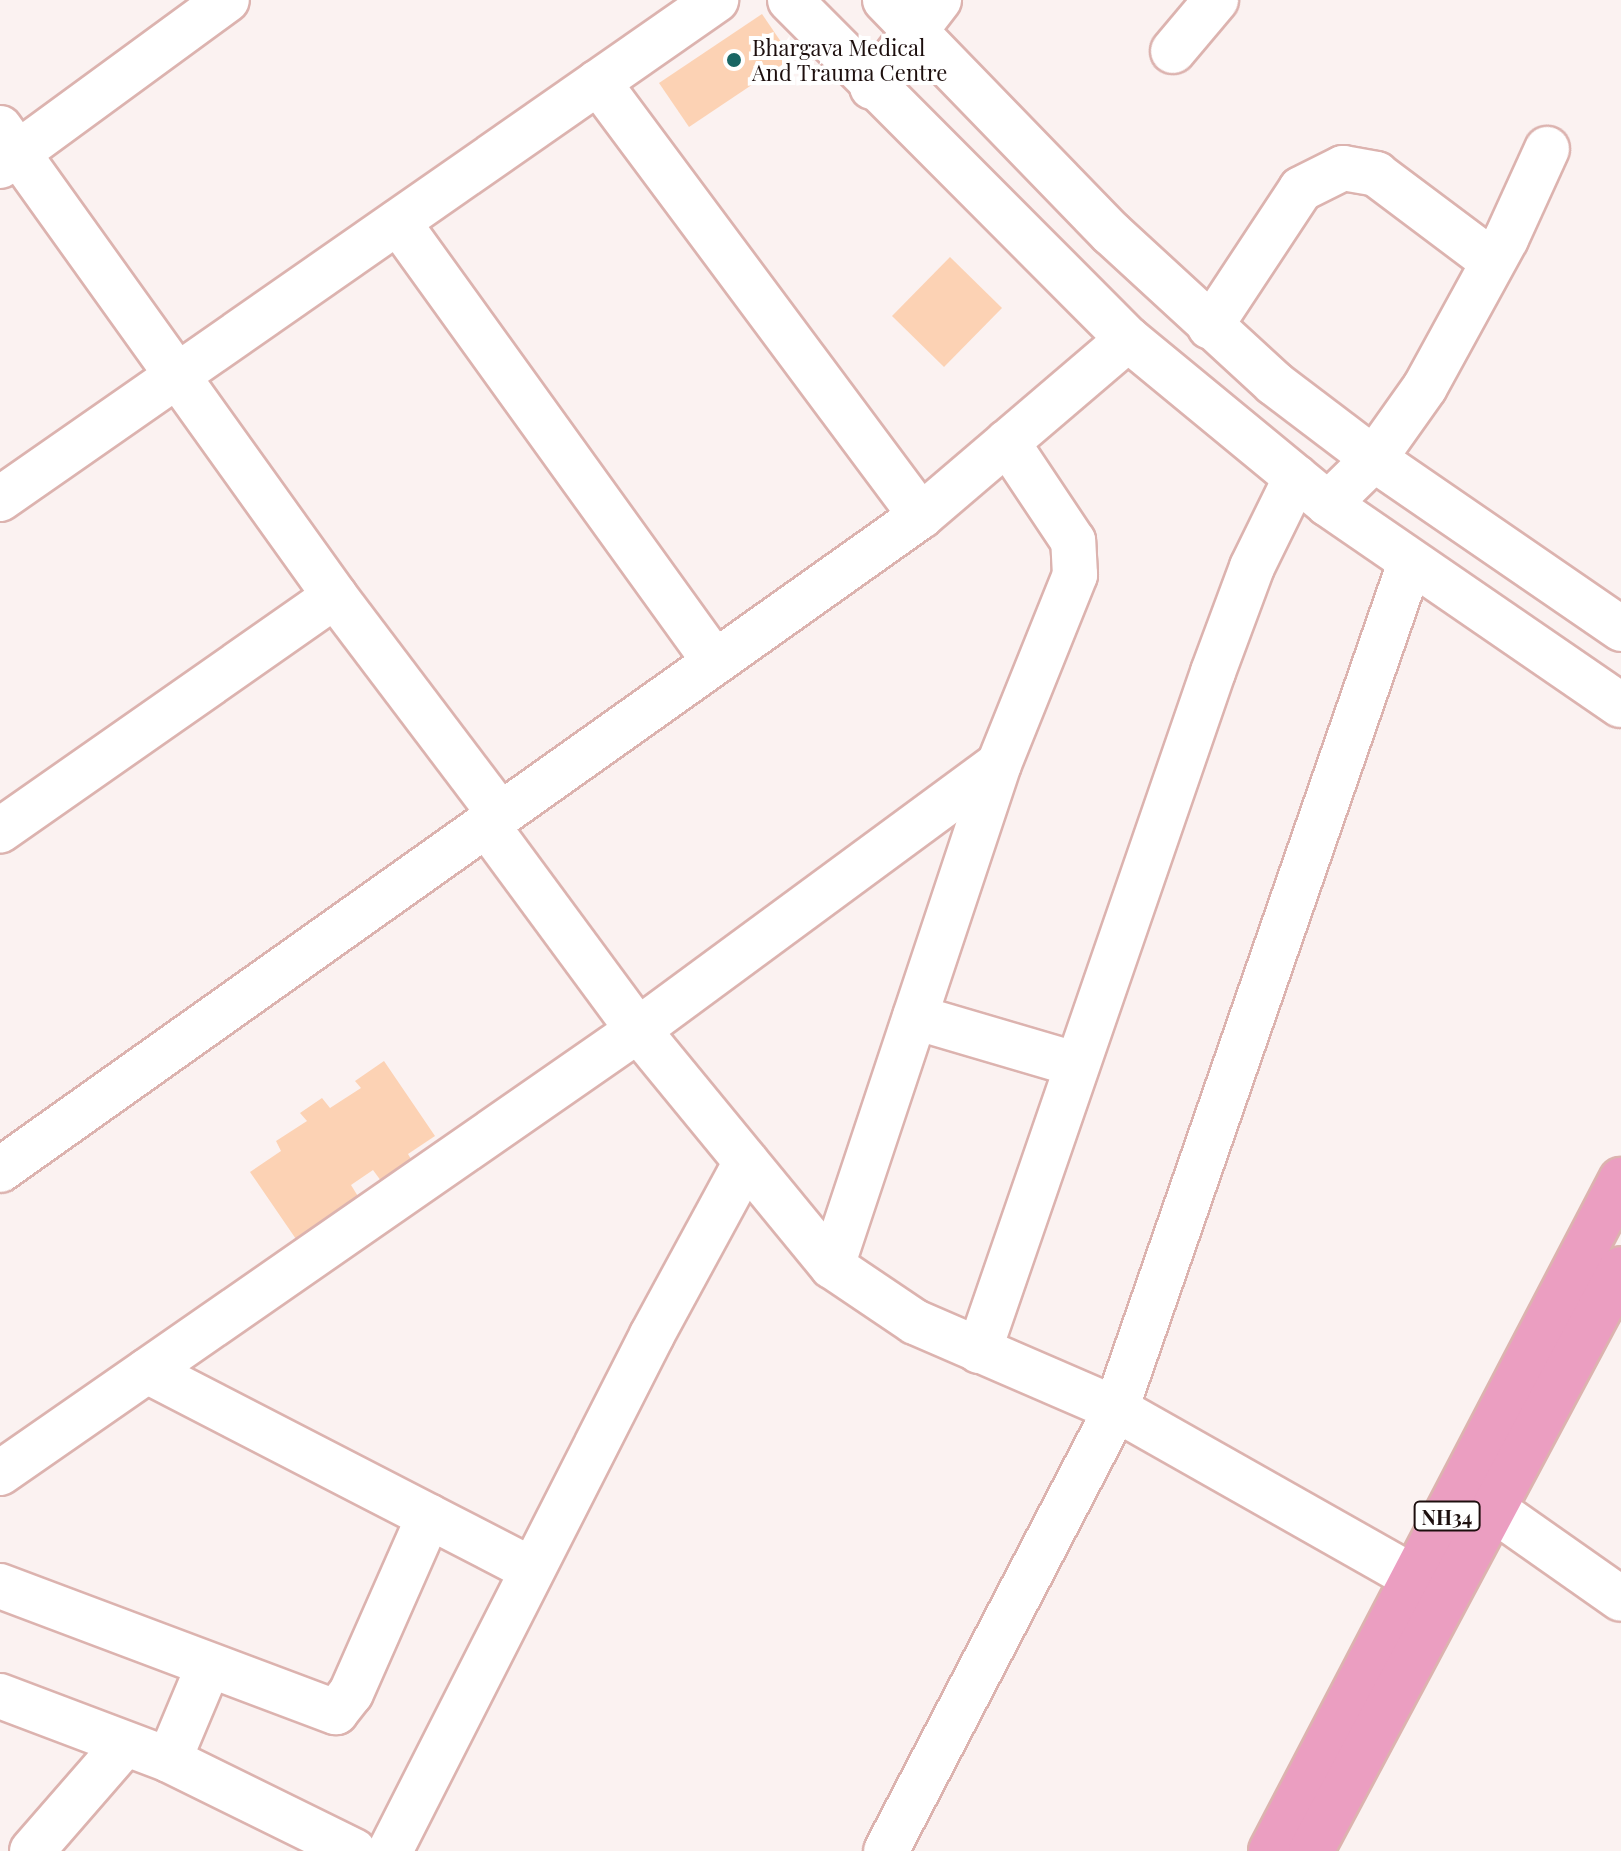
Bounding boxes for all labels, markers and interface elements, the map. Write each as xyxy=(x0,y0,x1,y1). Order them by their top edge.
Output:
place label: Bhargava Medical And Trauma Centre xyxy=(752,34,948,86)
marker: Bhargava Medical And Trauma Centre xyxy=(723,49,745,71)
road number: NH34 xyxy=(1413,1500,1481,1532)

